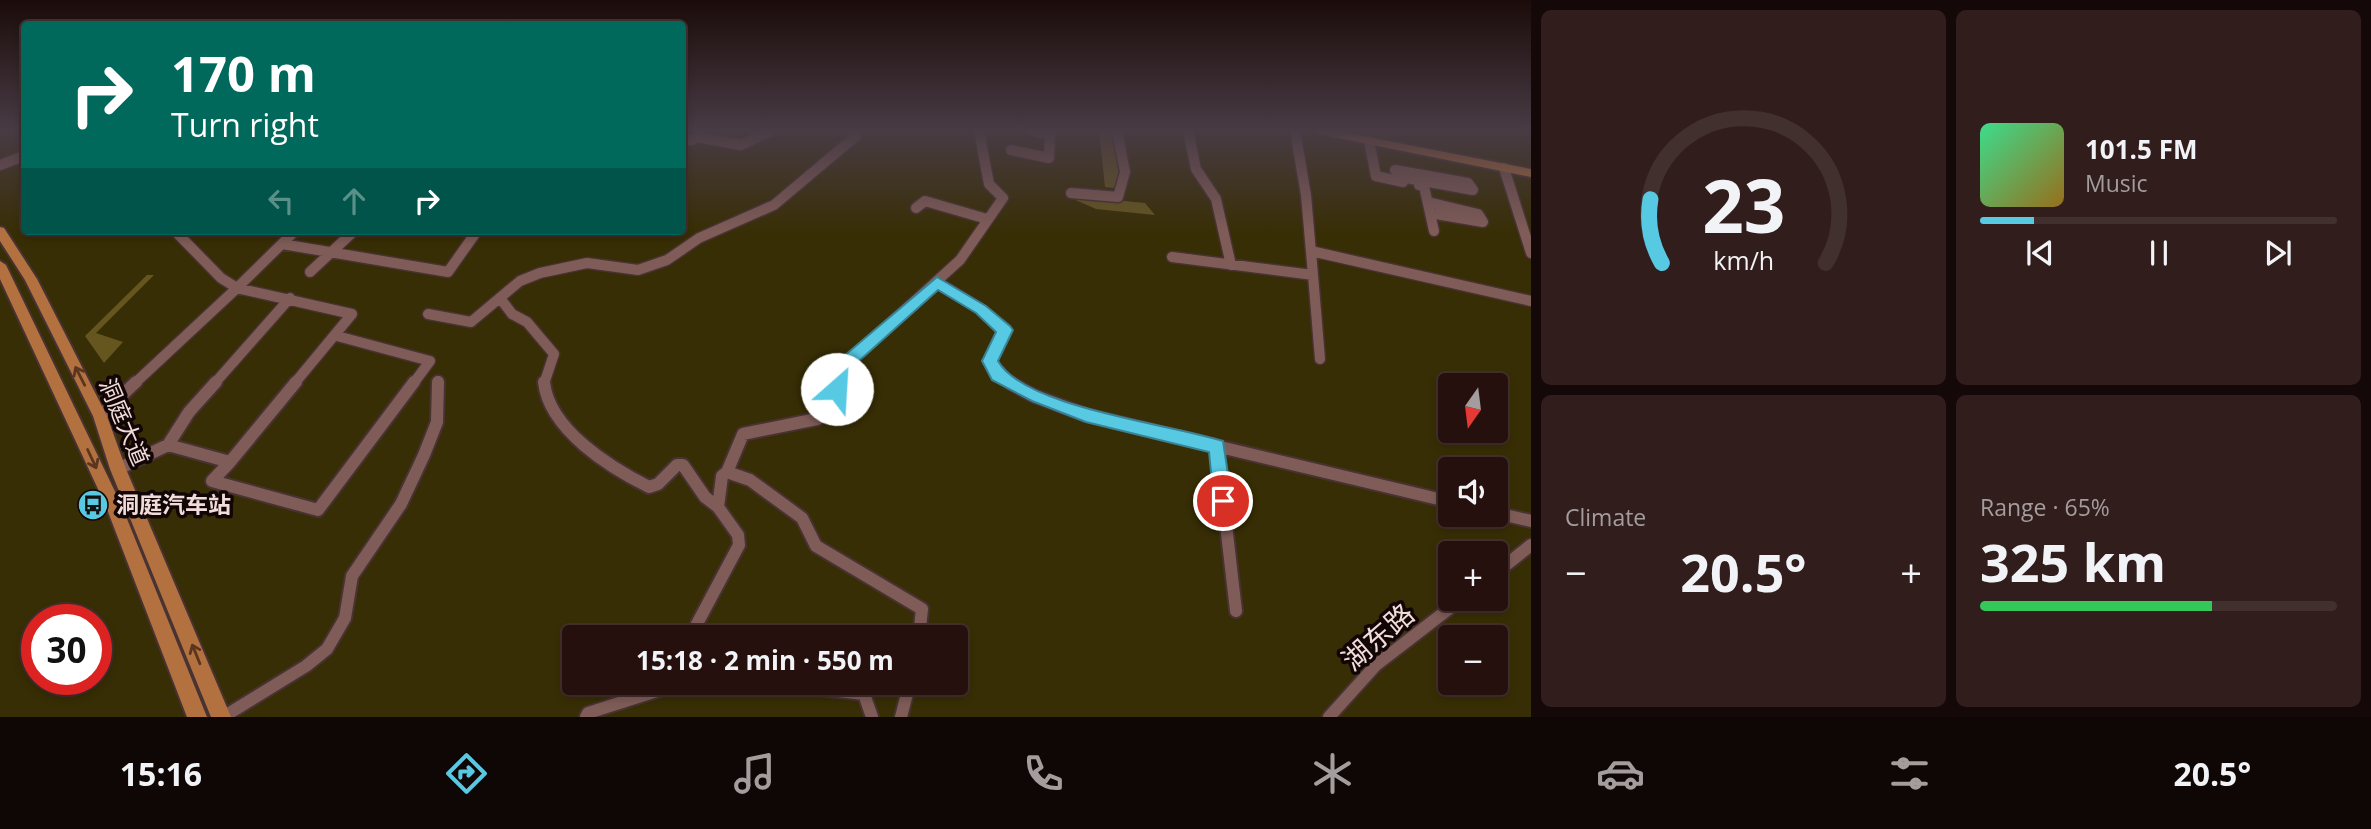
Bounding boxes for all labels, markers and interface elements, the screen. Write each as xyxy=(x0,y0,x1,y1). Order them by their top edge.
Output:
text: 170 m xyxy=(171,40,316,106)
icon: right xyxy=(56,49,147,140)
text: Turn right xyxy=(171,103,319,146)
text: 101.5 FM xyxy=(2085,131,2197,167)
text: 23 xyxy=(1702,156,1785,255)
text: Music xyxy=(2085,167,2148,199)
icon: left xyxy=(262,182,300,220)
icon: ahead xyxy=(335,182,373,220)
icon: right xyxy=(408,182,446,220)
icon: previous xyxy=(2021,234,2059,272)
icon: pause xyxy=(2140,234,2178,272)
icon: next xyxy=(2259,234,2297,272)
text: km/h xyxy=(1713,243,1774,277)
position arrow xyxy=(800,352,874,426)
one-way arrow xyxy=(72,366,86,387)
street label: 洞庭大道 xyxy=(92,373,158,470)
north arrow xyxy=(1438,373,1508,443)
map controls xyxy=(1438,373,1508,695)
one-way arrow xyxy=(86,448,100,469)
button: sound xyxy=(1438,457,1508,527)
pin xyxy=(1193,471,1253,531)
icon: arrive xyxy=(1204,482,1242,520)
bus stop icon: 洞庭汽车站 xyxy=(76,488,110,522)
place label: 洞庭汽车站 xyxy=(116,488,231,520)
text: Range · 65% xyxy=(1980,491,2110,523)
text: Climate xyxy=(1565,501,1646,533)
text: 325 km xyxy=(1980,526,2166,597)
text: 20.5° xyxy=(1680,536,1807,607)
button: + xyxy=(1438,541,1508,611)
text: − xyxy=(1565,546,1587,598)
text: + xyxy=(1900,546,1922,598)
street label: 湖东路 xyxy=(1333,594,1422,678)
speed limit sign: 30 xyxy=(21,604,112,695)
button: − xyxy=(1438,625,1508,695)
text: 15:18 · 2 min · 550 m xyxy=(636,642,894,678)
one-way arrow xyxy=(188,643,201,665)
icon: directions xyxy=(442,749,491,798)
icon: music xyxy=(730,749,779,798)
icon: phone xyxy=(1019,749,1068,798)
icon: climate xyxy=(1308,749,1357,798)
icon: car xyxy=(1596,749,1645,798)
icon: filters xyxy=(1885,749,1934,798)
text: 15:16 xyxy=(120,752,202,795)
text: 20.5° xyxy=(2173,752,2251,795)

